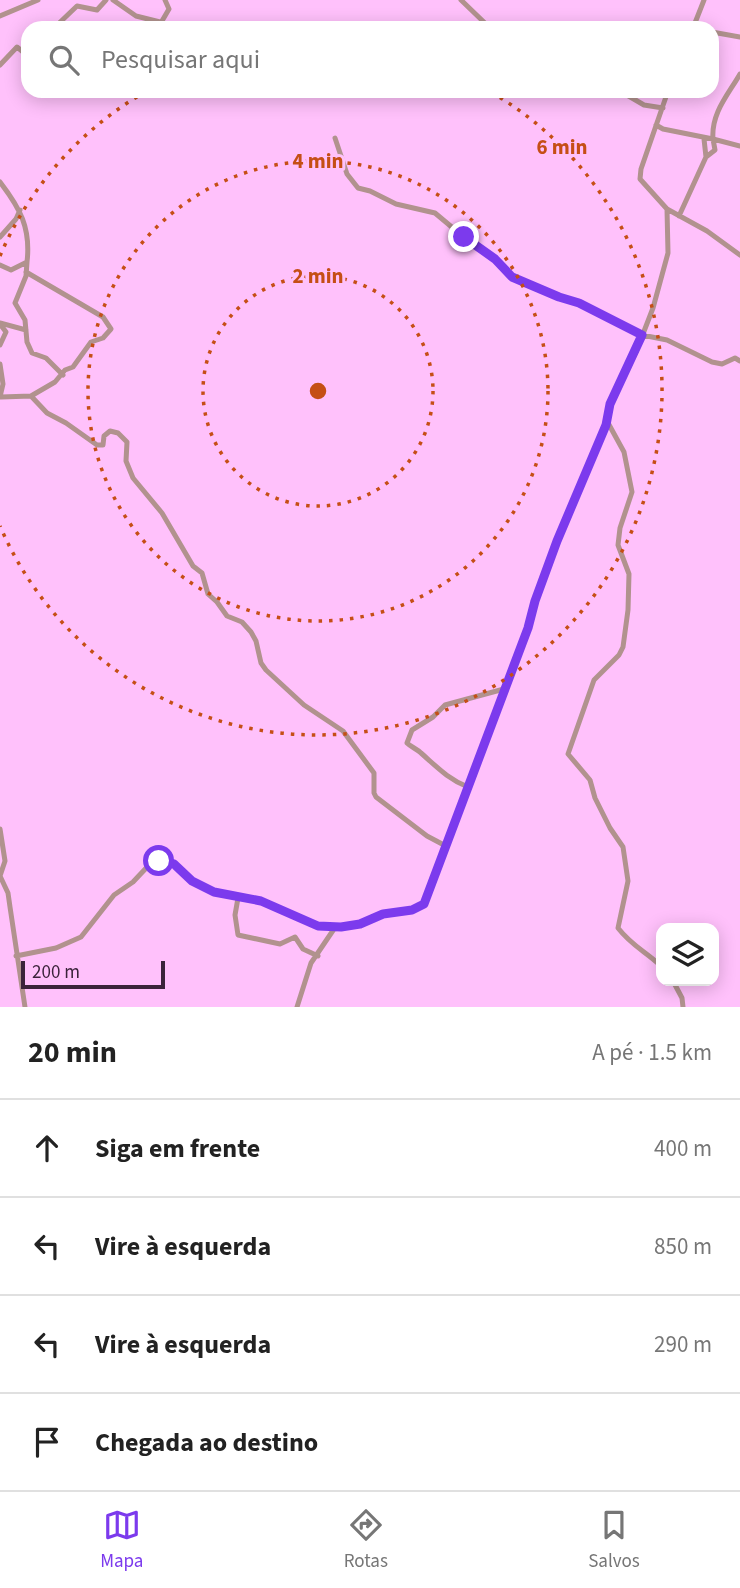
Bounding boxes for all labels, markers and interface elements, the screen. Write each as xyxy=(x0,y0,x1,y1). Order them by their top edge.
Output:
search box xyxy=(21,21,719,98)
icon: search xyxy=(45,41,83,79)
text: Pesquisar aqui xyxy=(101,41,260,78)
text: 6 min xyxy=(536,132,588,162)
text: 4 min xyxy=(292,146,344,176)
route end xyxy=(448,221,479,252)
text: 2 min xyxy=(292,261,344,291)
centre of rings xyxy=(306,379,330,403)
route start xyxy=(143,845,174,876)
map controls xyxy=(656,923,719,986)
button: layers xyxy=(656,923,719,986)
scale bar xyxy=(21,958,164,990)
text: 200 m xyxy=(32,959,80,986)
text: 20 min xyxy=(28,1031,117,1074)
text: A pé · 1.5 km xyxy=(592,1036,712,1069)
icon: ahead xyxy=(28,1129,66,1167)
text: Siga em frente xyxy=(95,1130,260,1167)
text: 400 m xyxy=(654,1132,712,1165)
icon: left xyxy=(28,1227,66,1265)
text: Vire à esquerda xyxy=(95,1228,271,1265)
text: 850 m xyxy=(654,1230,712,1263)
icon: left xyxy=(28,1325,66,1363)
text: Vire à esquerda xyxy=(95,1326,271,1363)
text: 290 m xyxy=(654,1328,712,1361)
icon: arrive xyxy=(28,1423,66,1461)
text: Chegada ao destino xyxy=(95,1424,318,1461)
tab: Mapa xyxy=(100,1506,143,1575)
tab: Rotas xyxy=(344,1506,388,1575)
tab: Salvos xyxy=(588,1506,640,1575)

